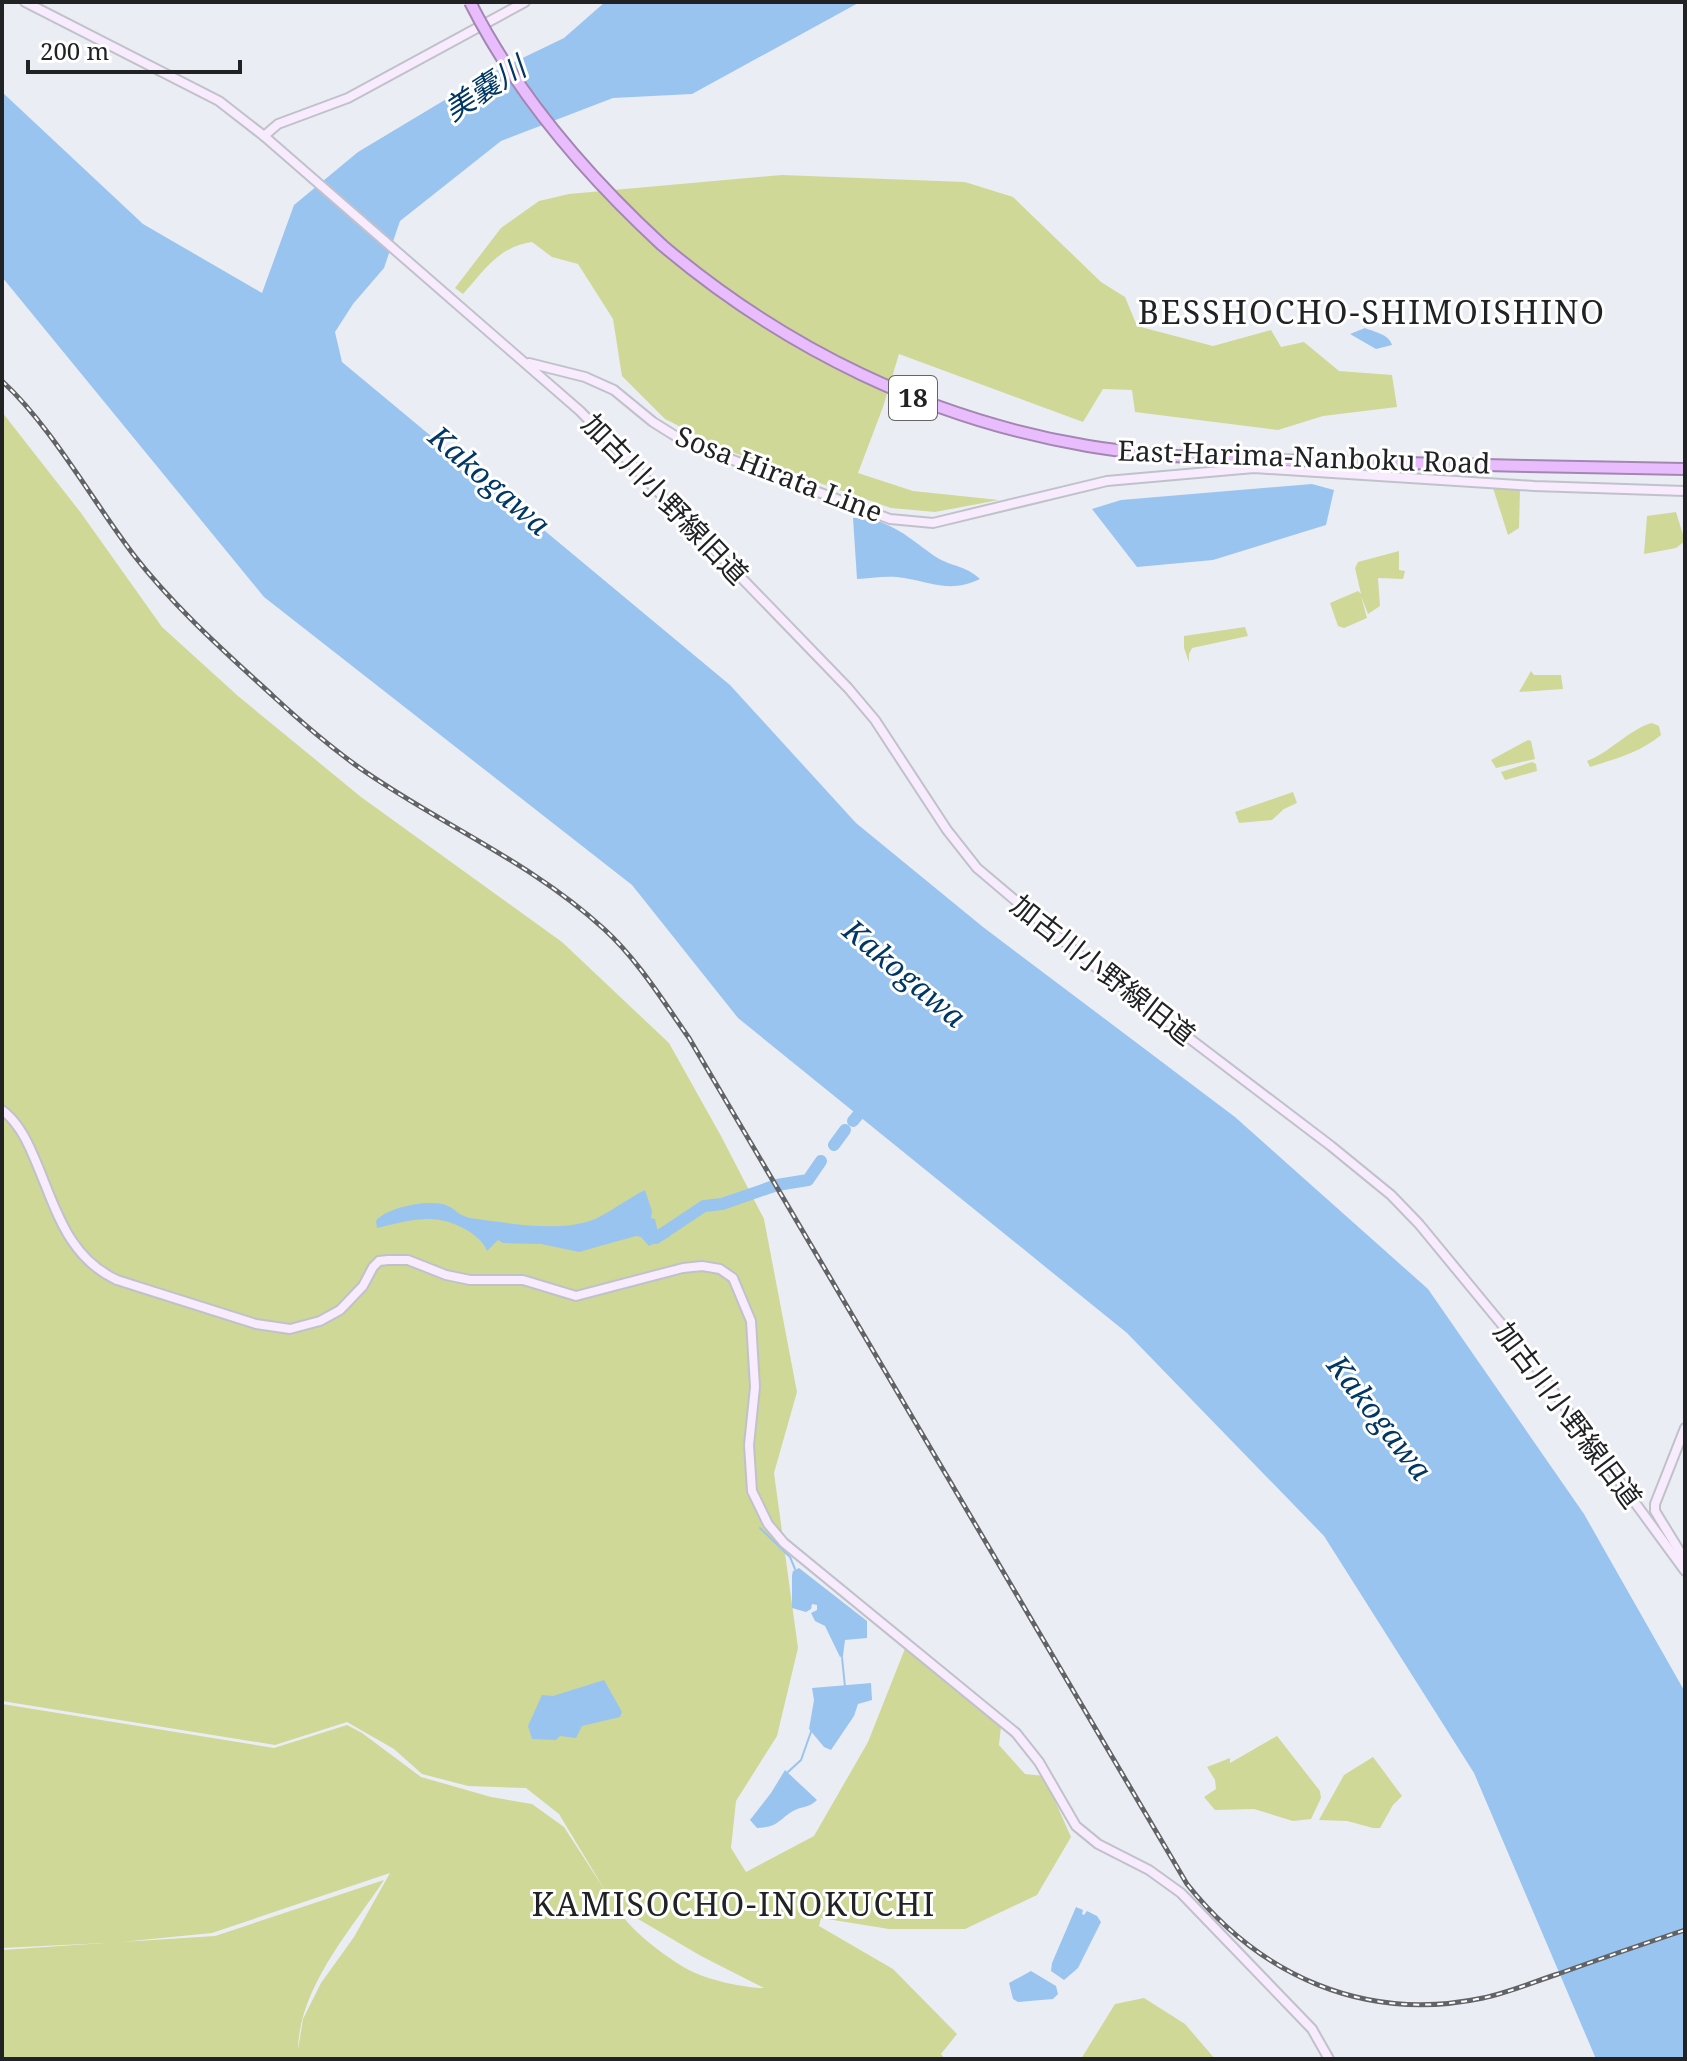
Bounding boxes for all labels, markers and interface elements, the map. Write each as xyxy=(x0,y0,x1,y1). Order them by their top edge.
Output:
scale bar xyxy=(28,24,240,74)
text: 200 m xyxy=(40,34,109,67)
water label: 美嚢川 xyxy=(435,44,536,129)
district label: BESSHOCHO-SHIMOISHINO xyxy=(1138,290,1606,333)
road number: 18 xyxy=(889,376,937,420)
street label: 加古川小野線旧道 xyxy=(574,405,757,592)
water label: Kakogawa xyxy=(420,415,560,544)
street label: Sosa Hirata Line xyxy=(670,416,888,530)
street label: East-Harima-Nanboku Road xyxy=(1117,431,1491,481)
street label: 加古川小野線旧道 xyxy=(1004,885,1204,1053)
water label: Kakogawa xyxy=(834,909,975,1037)
street label: 加古川小野線旧道 xyxy=(1486,1314,1651,1515)
water label: Kakogawa xyxy=(1318,1345,1442,1489)
district label: KAMISOCHO-INOKUCHI xyxy=(532,1882,936,1925)

